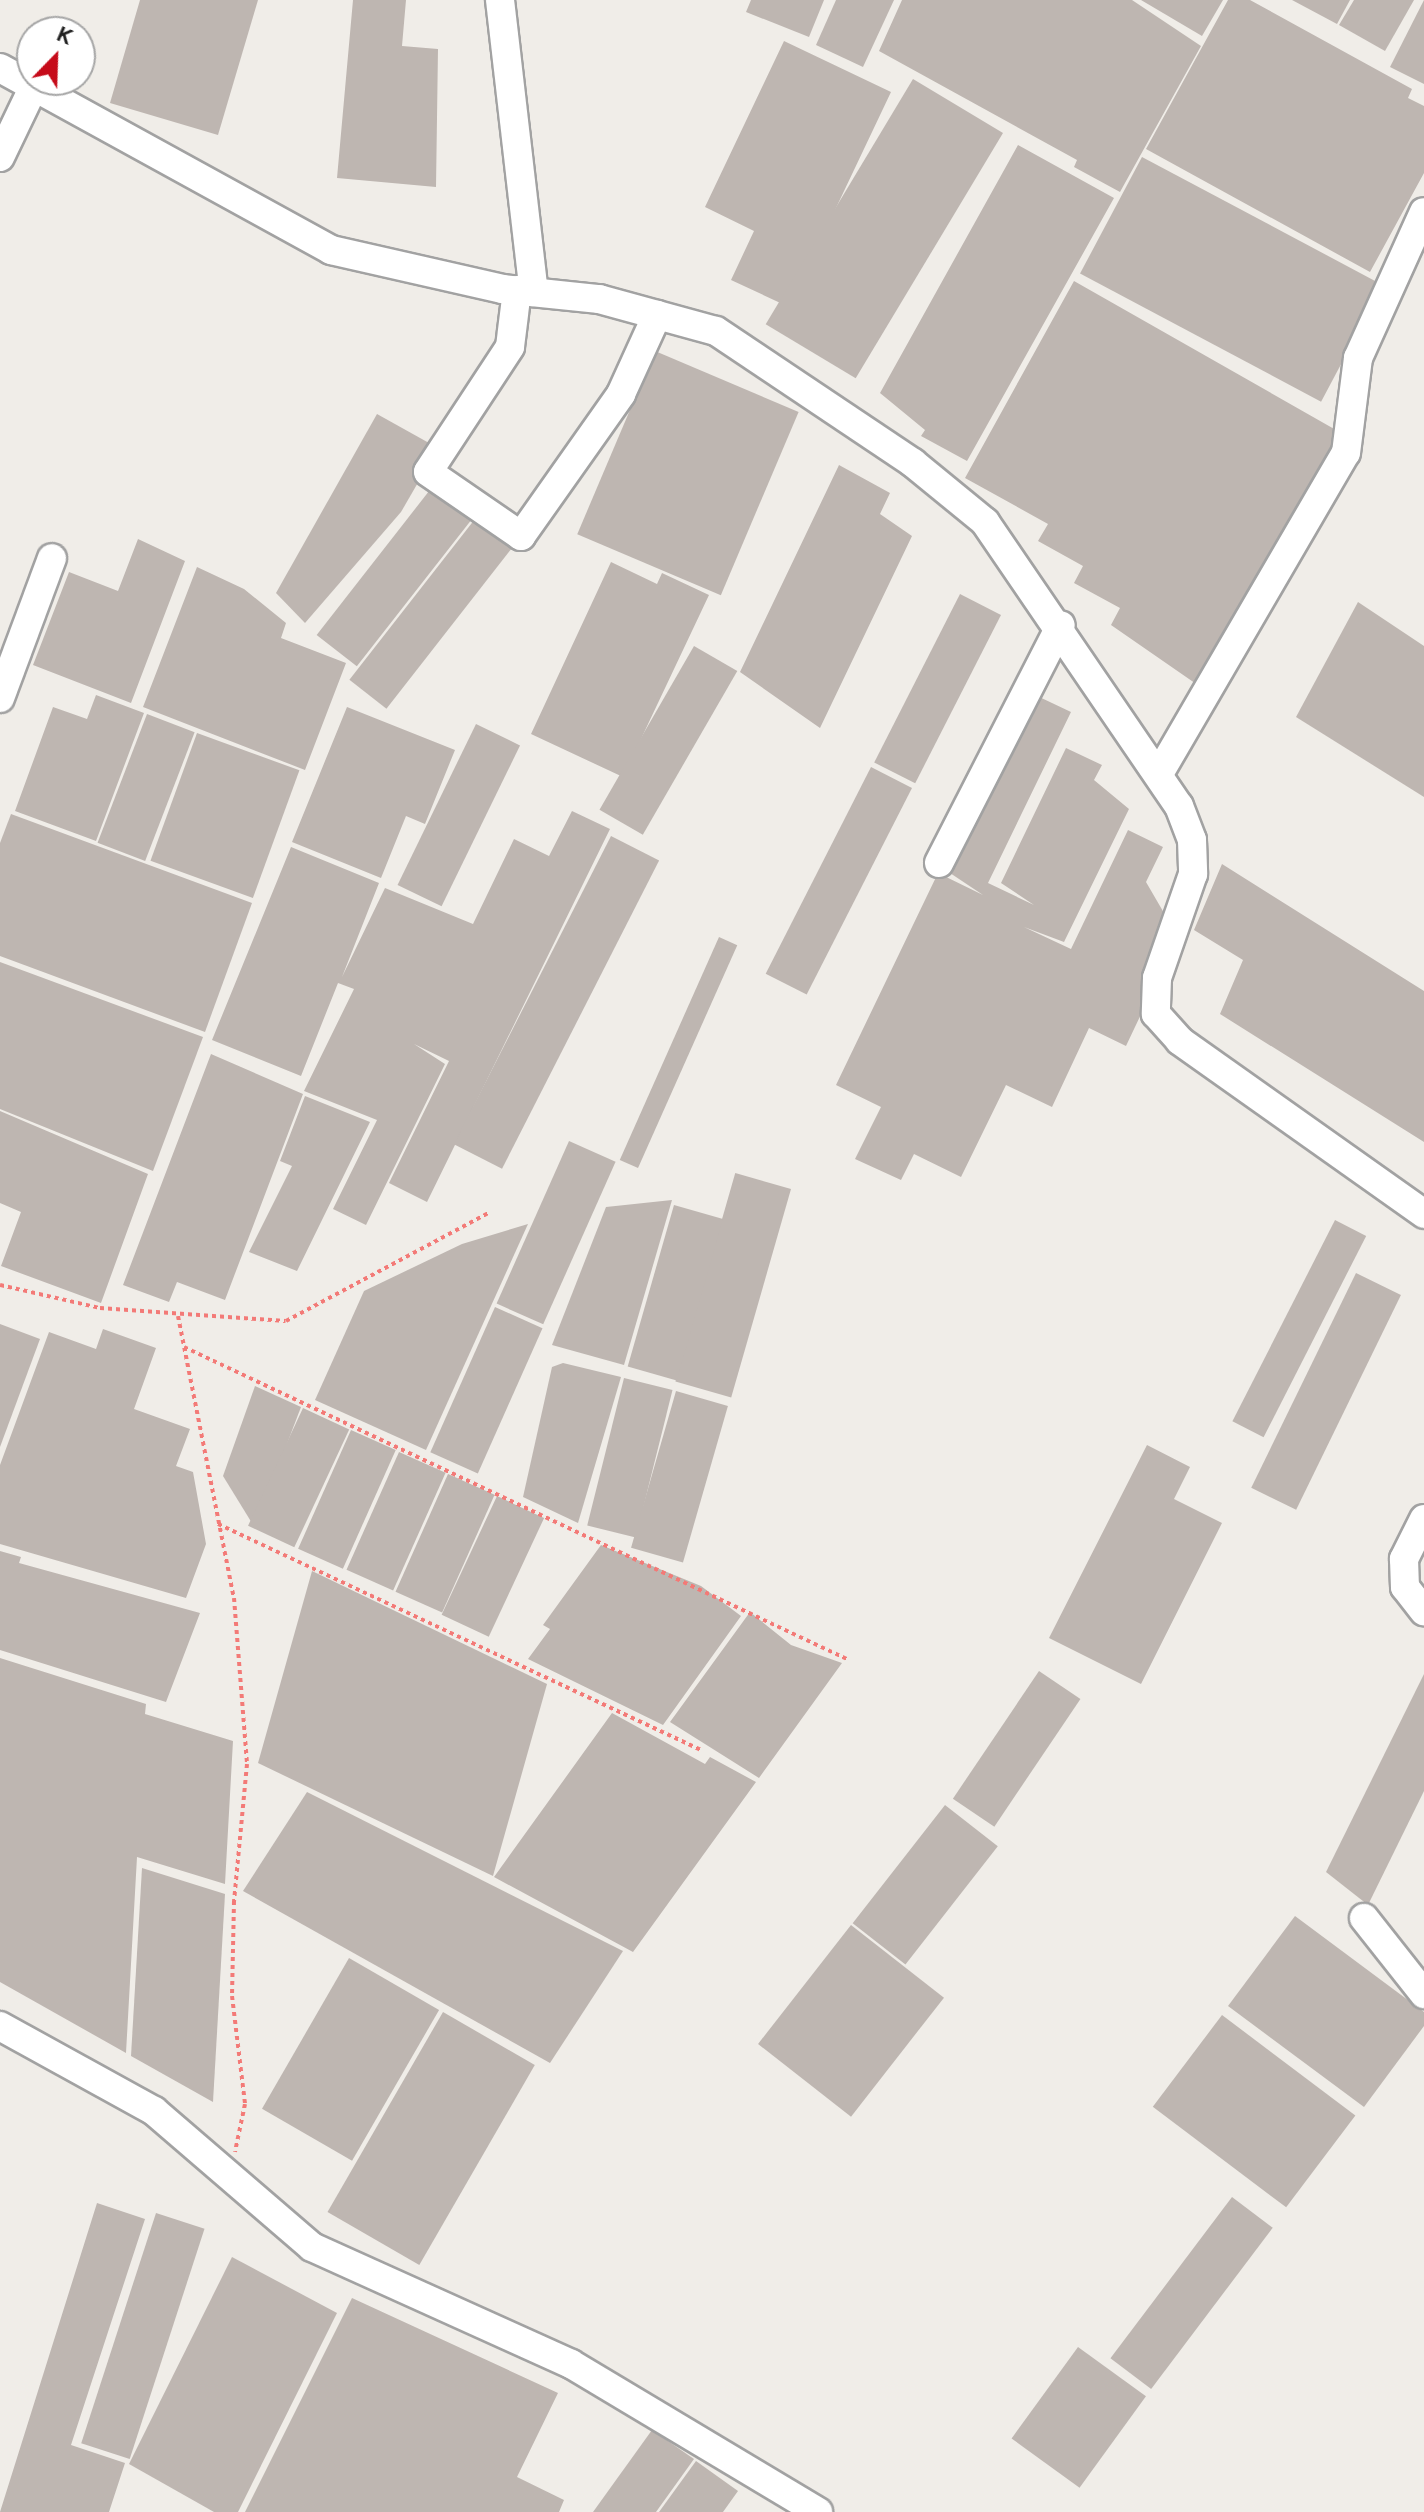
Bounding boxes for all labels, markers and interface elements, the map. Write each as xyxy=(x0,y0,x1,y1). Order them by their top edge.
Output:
north arrow xyxy=(16,16,96,96)
text: K xyxy=(53,20,77,51)

